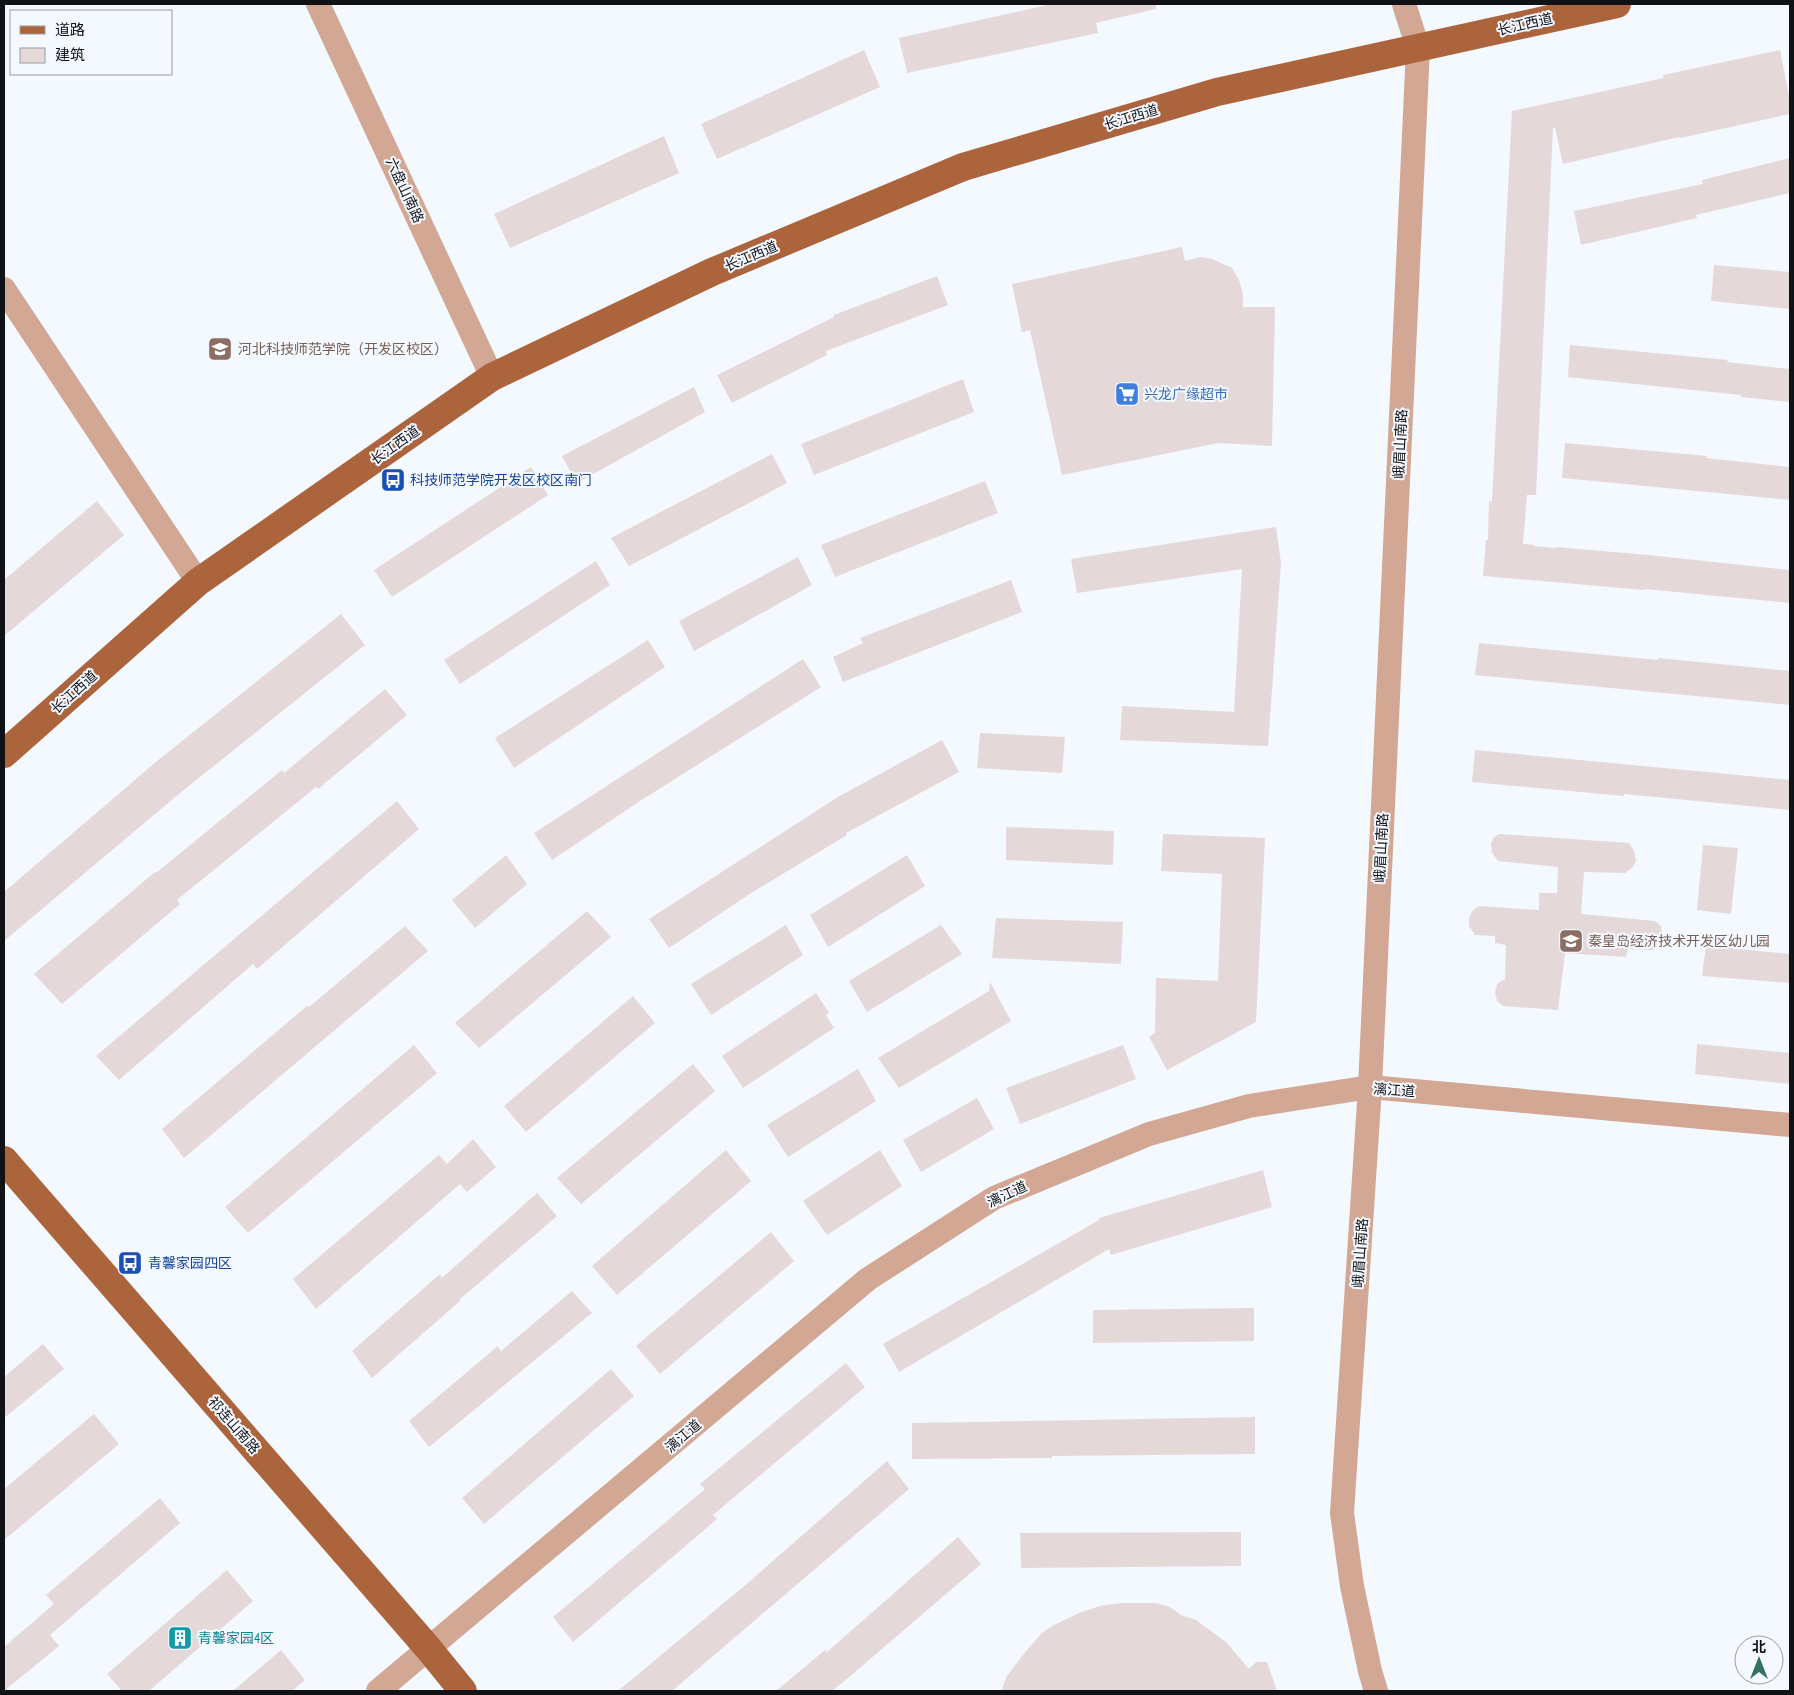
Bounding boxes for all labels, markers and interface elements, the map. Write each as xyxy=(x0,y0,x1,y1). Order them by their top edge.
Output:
street label: 长江西道 xyxy=(1496,9,1554,39)
legend xyxy=(10,10,172,75)
text: 道路 xyxy=(55,20,85,39)
text: 建筑 xyxy=(55,45,85,64)
street label: 长江西道 xyxy=(1102,100,1160,134)
street label: 六盘山南路 xyxy=(382,154,428,226)
street label: 长江西道 xyxy=(722,237,780,275)
school or university icon: 河北科技师范学院（开发区校区） xyxy=(207,336,233,362)
place label: 河北科技师范学院（开发区校区） xyxy=(238,340,448,358)
supermarket icon: 兴龙广缘超市 xyxy=(1114,381,1140,407)
place label: 兴龙广缘超市 xyxy=(1144,385,1228,403)
street label: 峨眉山南路 xyxy=(1389,409,1411,479)
street label: 长江西道 xyxy=(367,422,423,468)
bus stop icon: 科技师范学院开发区校区南门 xyxy=(380,467,406,493)
place label: 科技师范学院开发区校区南门 xyxy=(410,471,592,489)
street label: 长江西道 xyxy=(47,667,101,717)
street label: 峨眉山南路 xyxy=(1370,813,1392,883)
school or university icon: 秦皇岛经济技术开发区幼儿园 xyxy=(1558,928,1584,954)
place label: 秦皇岛经济技术开发区幼儿园 xyxy=(1588,932,1770,950)
street label: 漓江道 xyxy=(1372,1080,1416,1100)
street label: 漓江道 xyxy=(984,1177,1030,1211)
street label: 峨眉山南路 xyxy=(1349,1217,1371,1289)
bus stop icon: 青馨家园四区 xyxy=(117,1250,143,1276)
place label: 青馨家园四区 xyxy=(148,1254,232,1272)
street label: 祁连山南路 xyxy=(204,1393,264,1457)
street label: 漓江道 xyxy=(661,1416,705,1456)
building icon: 青馨家园4区 xyxy=(167,1625,193,1651)
place label: 青馨家园4区 xyxy=(198,1629,274,1647)
north arrow xyxy=(1734,1635,1784,1685)
text: 北 xyxy=(1752,1638,1766,1656)

